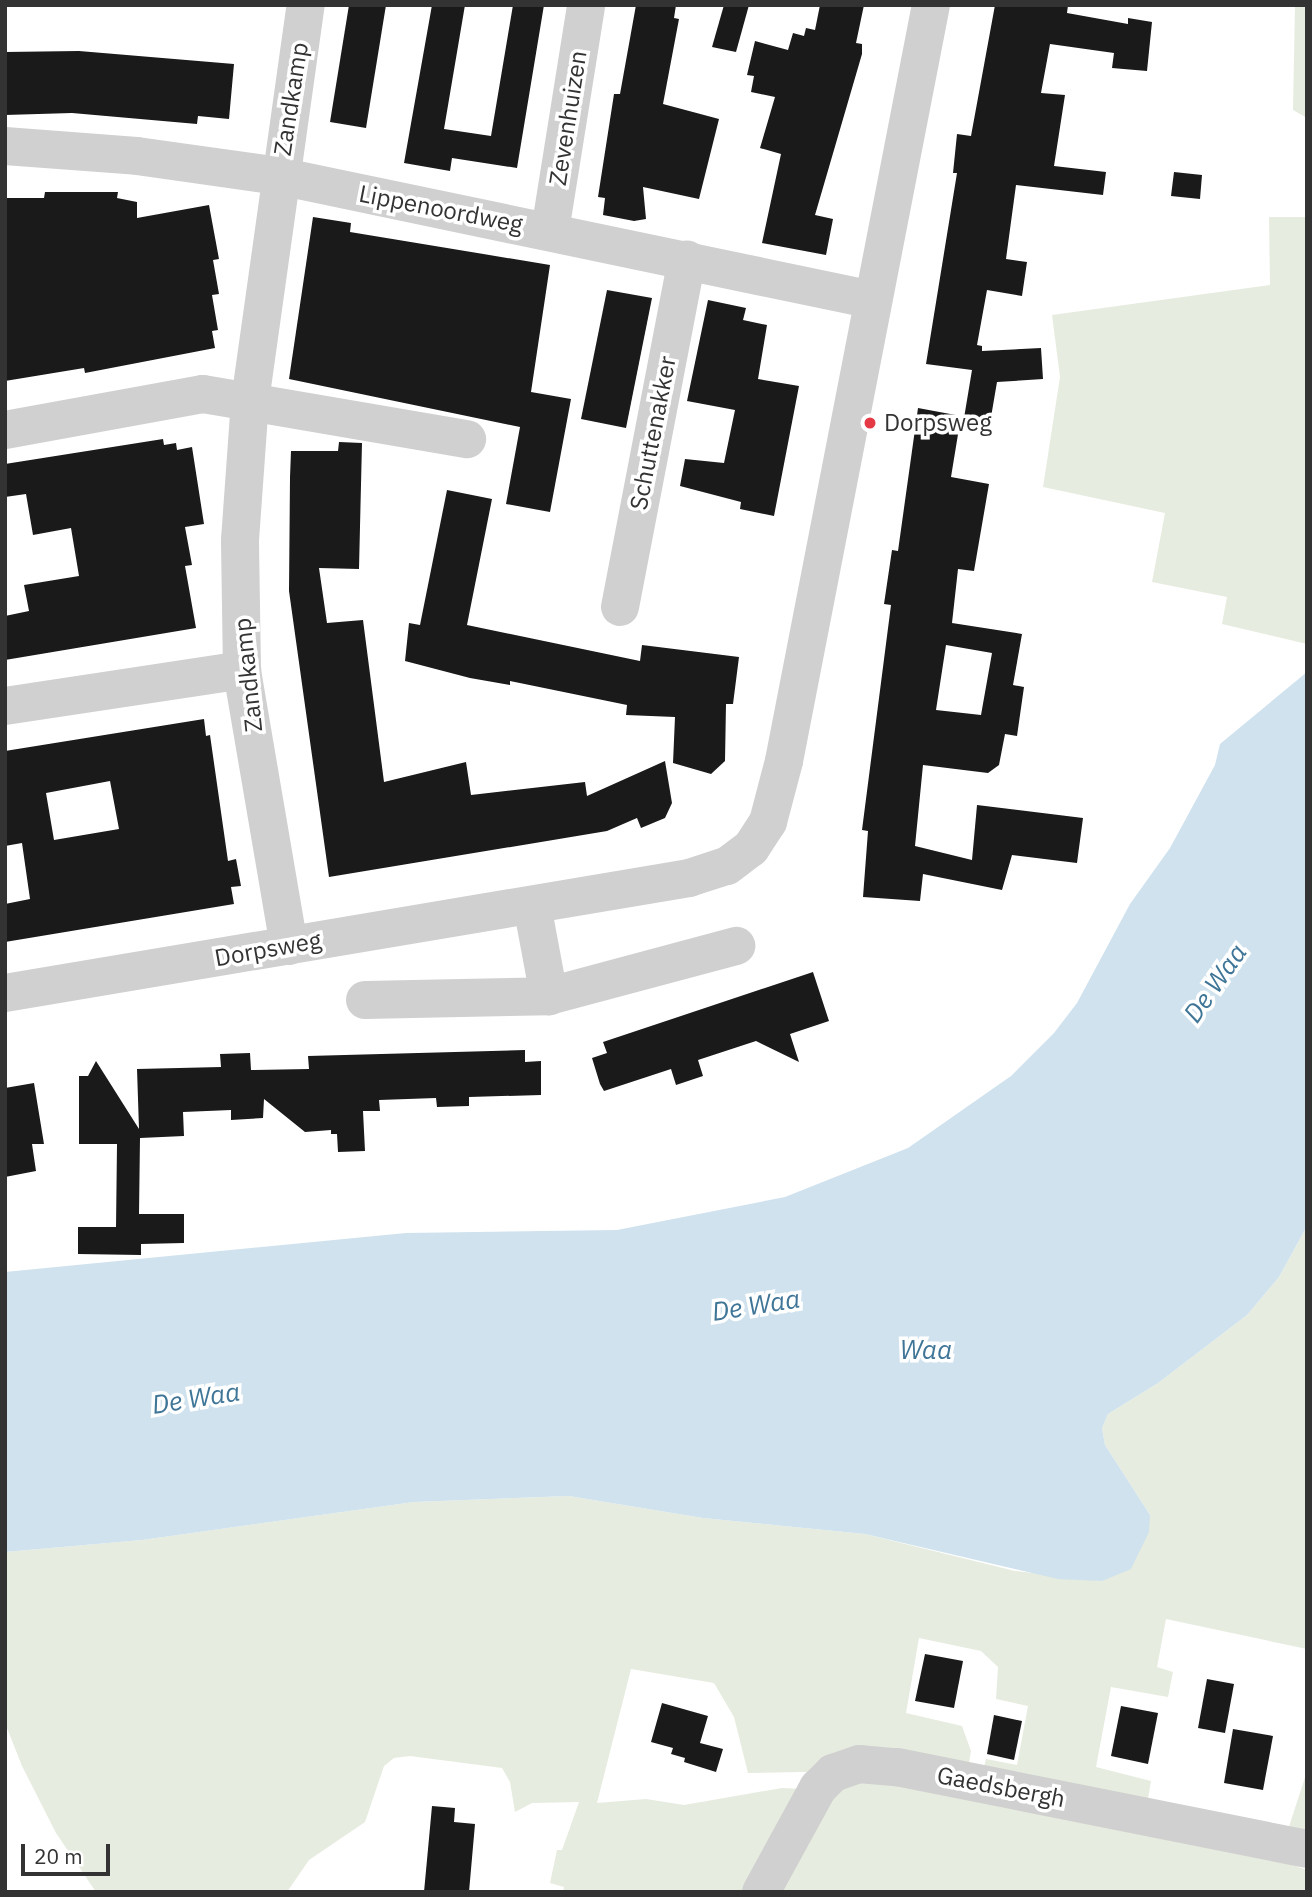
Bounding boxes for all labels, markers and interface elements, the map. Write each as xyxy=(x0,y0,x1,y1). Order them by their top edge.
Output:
street label: Zandkamp xyxy=(268,40,314,158)
street label: Zevenhuizen xyxy=(543,48,593,188)
street label: Lippenoordweg xyxy=(357,179,525,239)
street label: Schuttenakker xyxy=(624,354,682,512)
place label: Dorpsweg xyxy=(884,409,992,437)
marker: Dorpsweg xyxy=(862,415,878,431)
street label: Zandkamp xyxy=(228,617,268,733)
street label: Dorpsweg xyxy=(212,925,324,973)
water label: De Waa xyxy=(1177,938,1253,1028)
water label: De Waa xyxy=(710,1283,802,1327)
water label: Waa xyxy=(900,1334,952,1366)
water label: De Waa xyxy=(150,1376,242,1420)
street label: Gaedsbergh xyxy=(934,1760,1068,1814)
scale bar xyxy=(24,1830,114,1874)
text: 20 m xyxy=(34,1842,83,1870)

